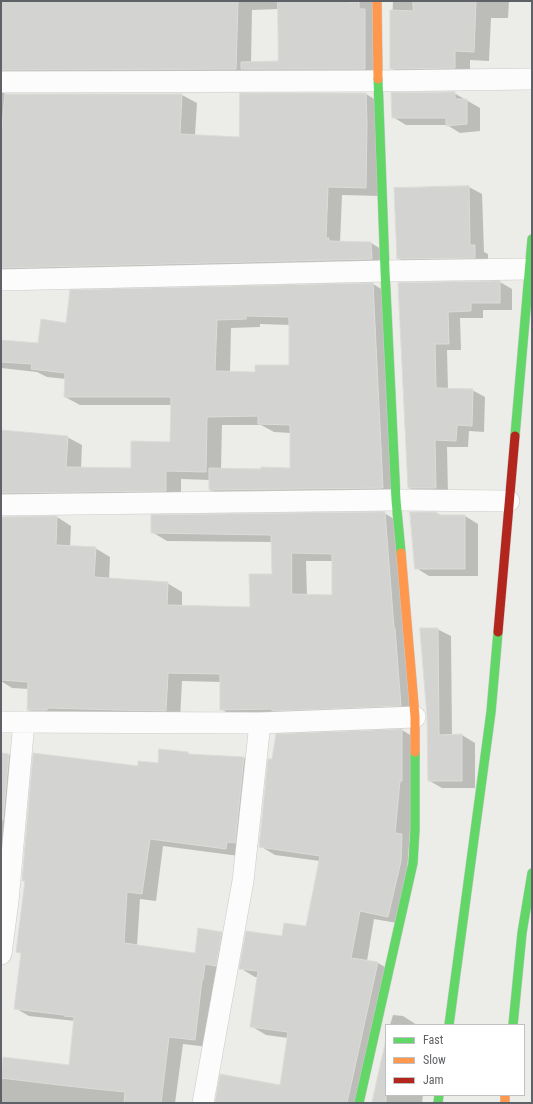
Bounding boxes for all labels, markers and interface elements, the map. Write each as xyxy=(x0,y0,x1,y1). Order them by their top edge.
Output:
legend xyxy=(385,1024,525,1096)
text: Fast xyxy=(423,1033,443,1047)
text: Slow xyxy=(423,1053,446,1067)
text: Jam xyxy=(423,1073,444,1087)

